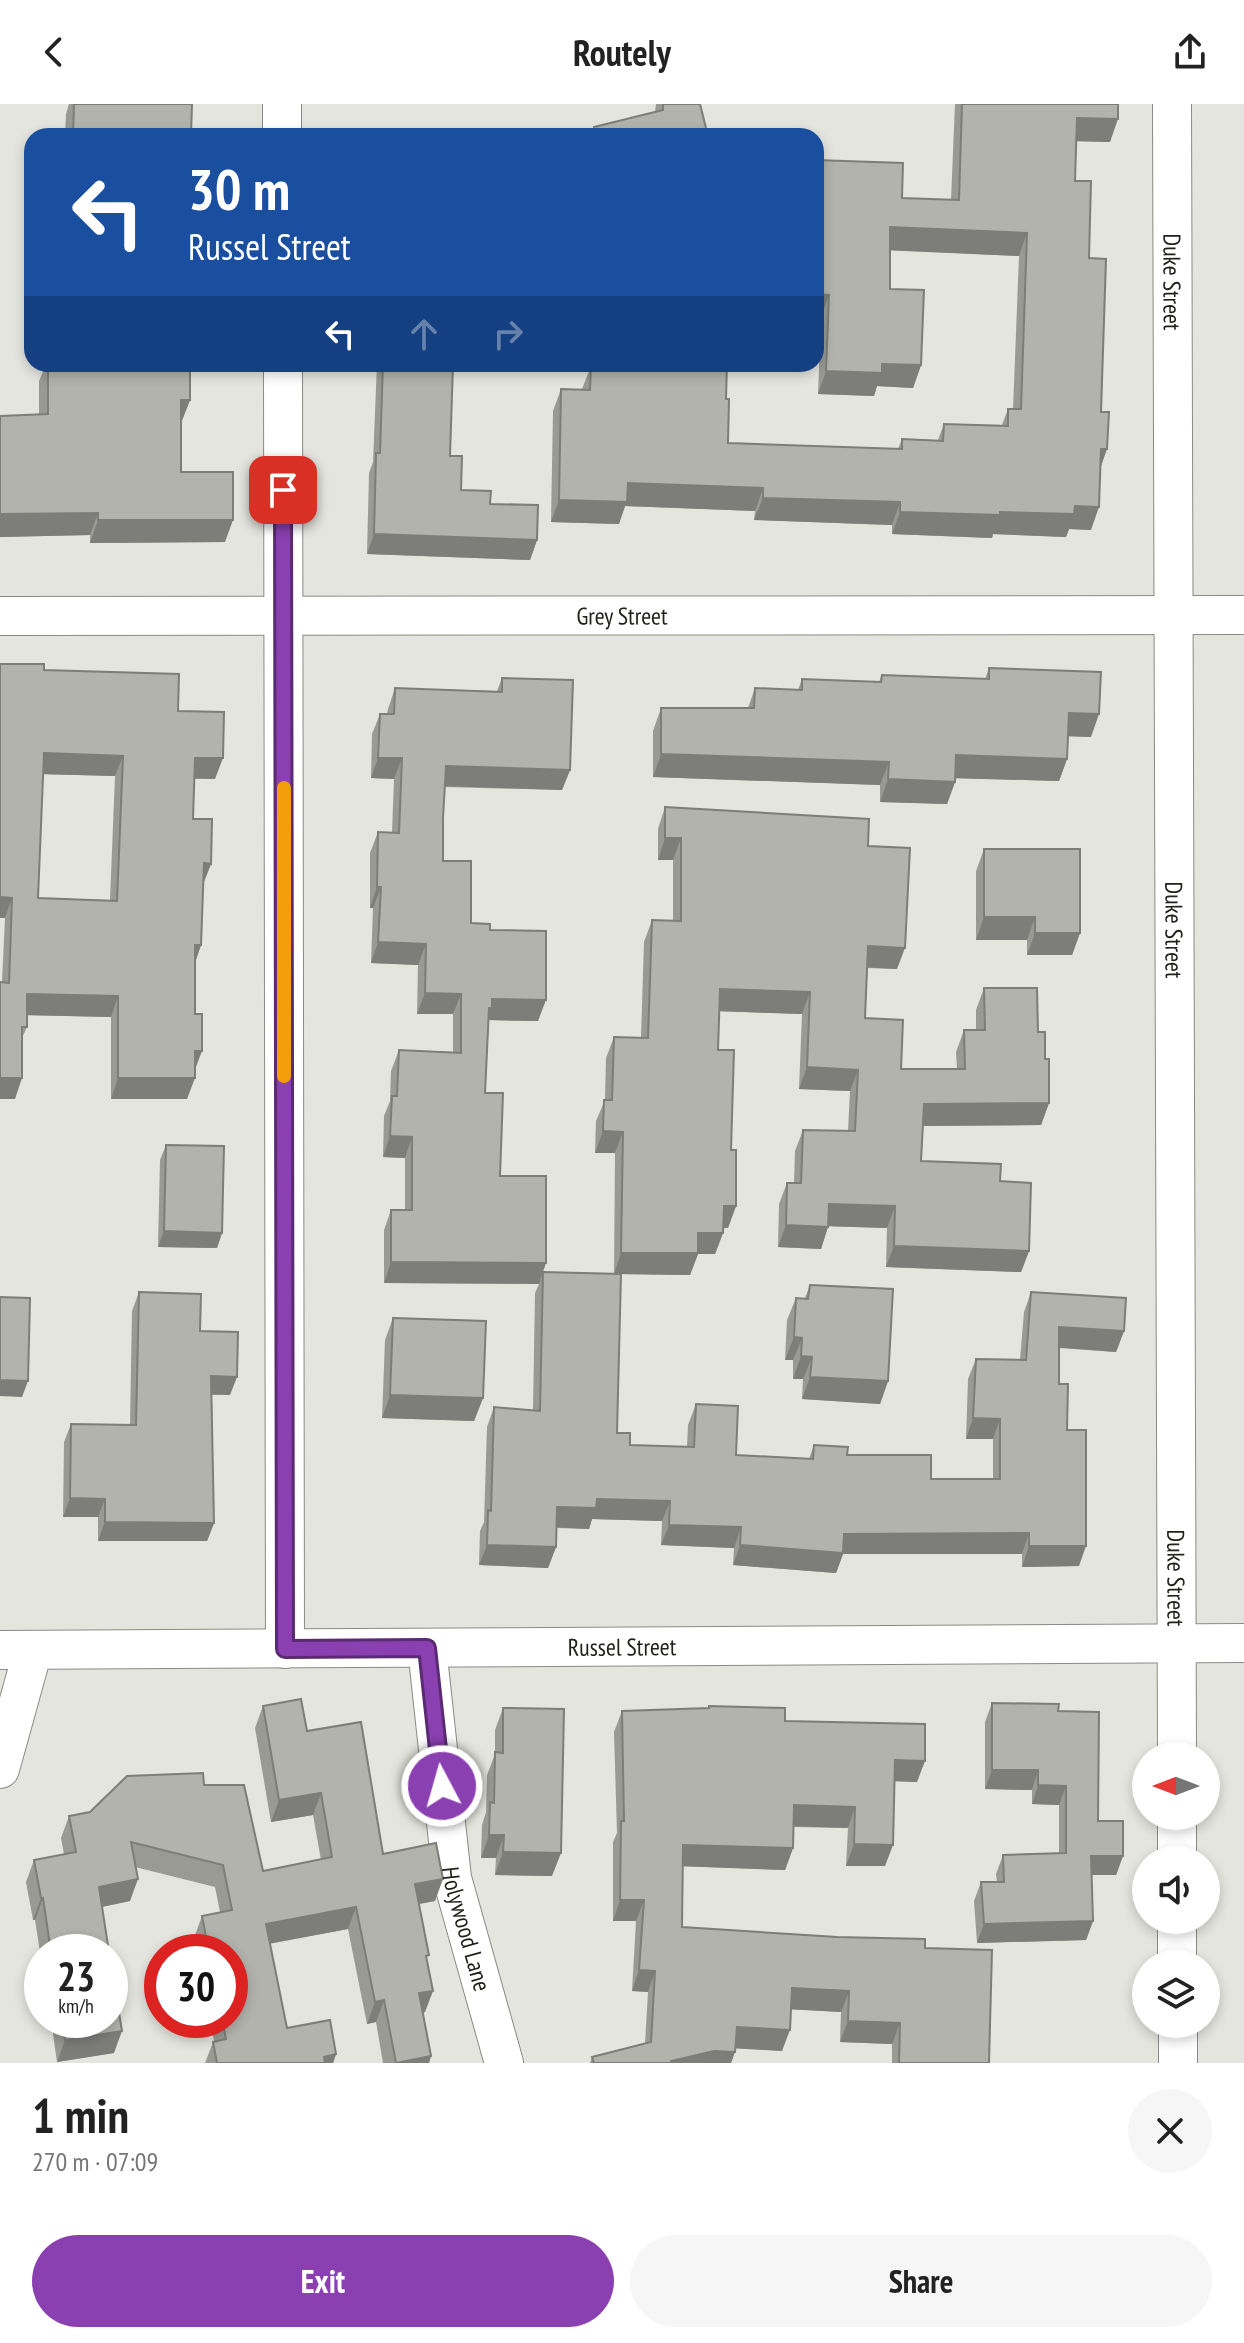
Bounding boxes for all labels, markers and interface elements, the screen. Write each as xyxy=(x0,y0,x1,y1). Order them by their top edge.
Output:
text: Routely xyxy=(573,29,671,76)
icon: back xyxy=(32,30,76,74)
icon: share xyxy=(1168,30,1212,74)
text: 30 m xyxy=(188,153,290,225)
icon: left xyxy=(56,160,160,264)
text: Russel Street xyxy=(188,223,351,270)
street label: Duke Street xyxy=(1157,234,1188,331)
icon: left xyxy=(318,312,362,356)
icon: ahead xyxy=(402,312,446,356)
icon: right xyxy=(486,312,530,356)
pin xyxy=(249,456,317,524)
icon: arrive xyxy=(261,468,305,512)
street label: Grey Street xyxy=(576,600,668,631)
street label: Duke Street xyxy=(1159,882,1190,979)
street label: Duke Street xyxy=(1161,1530,1192,1627)
street label: Russel Street xyxy=(568,1631,677,1662)
north arrow xyxy=(1132,1742,1220,1830)
map controls xyxy=(1132,1742,1220,2038)
position arrow xyxy=(400,1744,484,1828)
button: sound xyxy=(1132,1846,1220,1934)
street label: Holywood Lane xyxy=(435,1865,498,1994)
speed limit sign: 30 xyxy=(144,1934,248,2038)
text: 23 xyxy=(57,1950,95,2002)
button: layers xyxy=(1132,1950,1220,2038)
text: km/h xyxy=(58,1993,94,2019)
text: 1 min xyxy=(32,2084,129,2146)
button: close xyxy=(1128,2089,1212,2173)
text: 270 m · 07:09 xyxy=(32,2145,158,2178)
button: Exit xyxy=(32,2235,614,2327)
button: Share xyxy=(630,2235,1212,2327)

